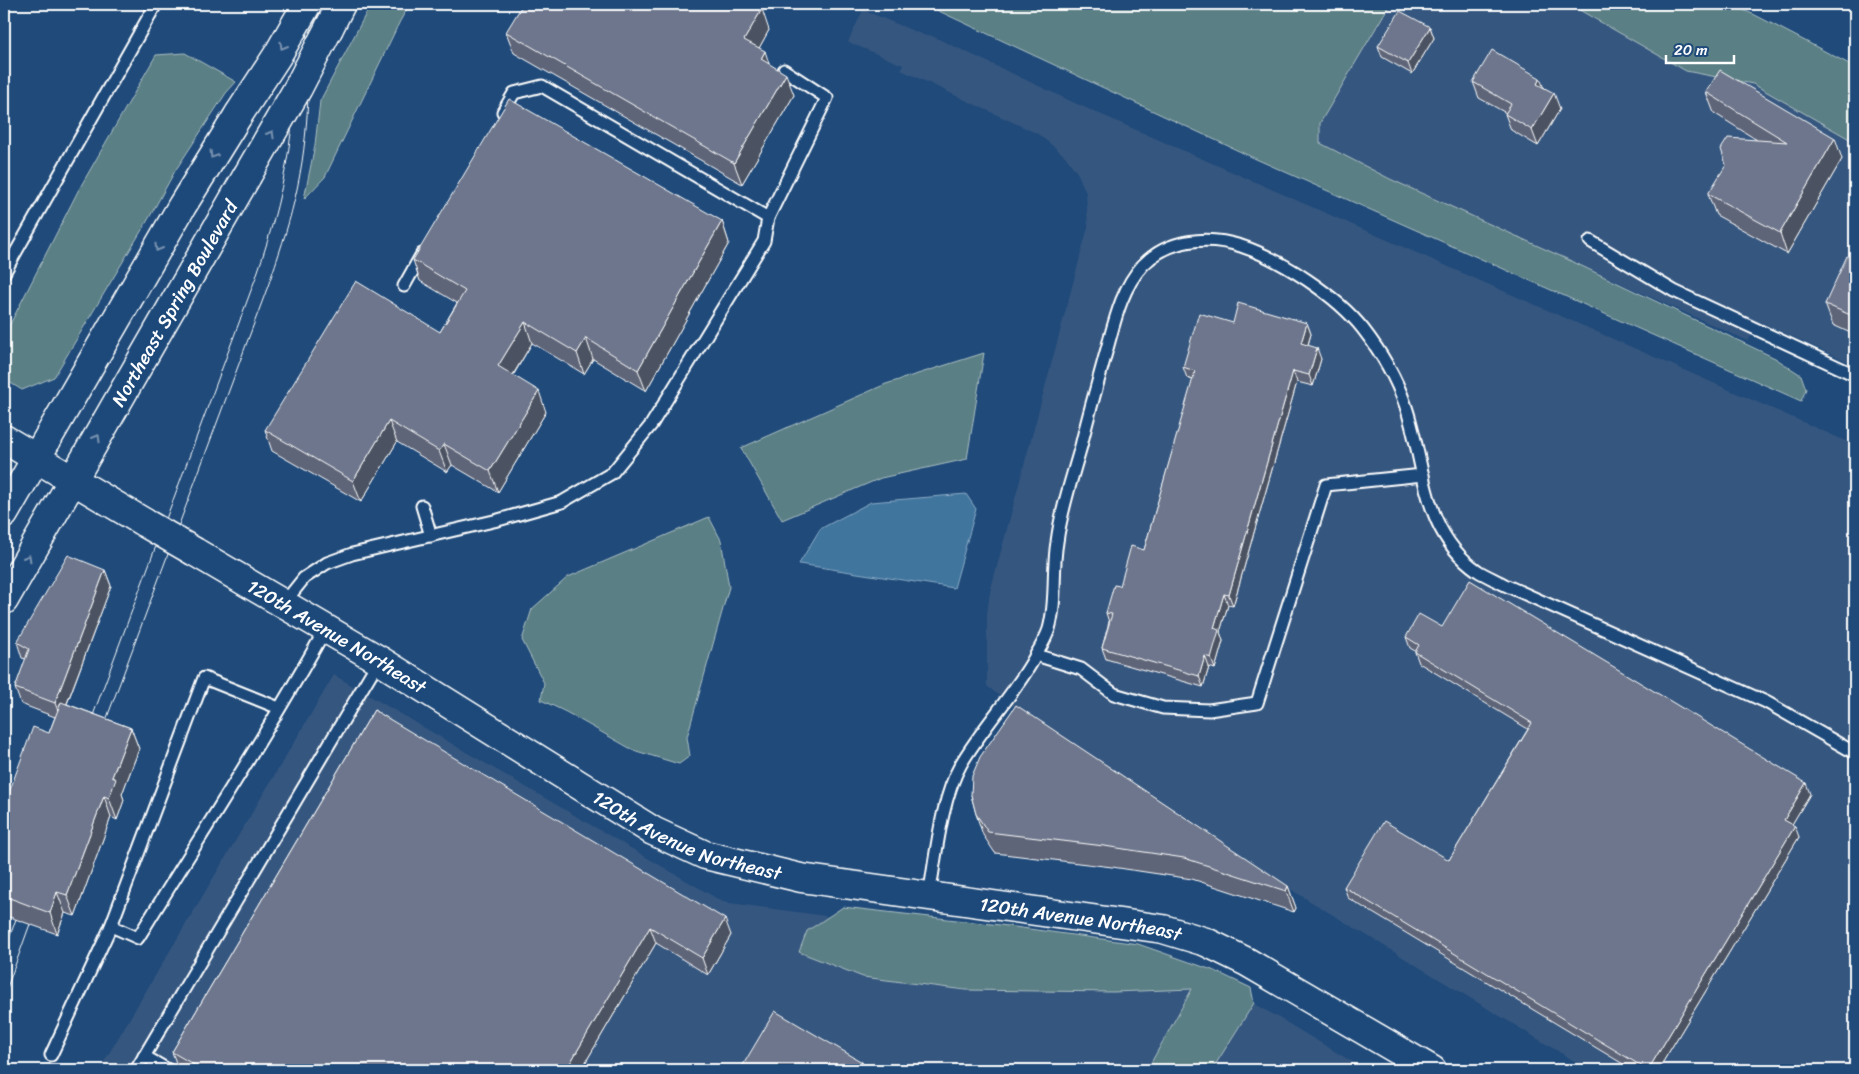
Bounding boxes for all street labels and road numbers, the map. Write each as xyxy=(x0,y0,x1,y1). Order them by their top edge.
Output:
street label: Northeast Spring Boulevard xyxy=(102,192,247,413)
street label: 120th Avenue Northeast xyxy=(241,570,434,703)
street label: 120th Avenue Northeast xyxy=(586,781,786,890)
street label: 120th Avenue Northeast xyxy=(978,887,1187,951)

